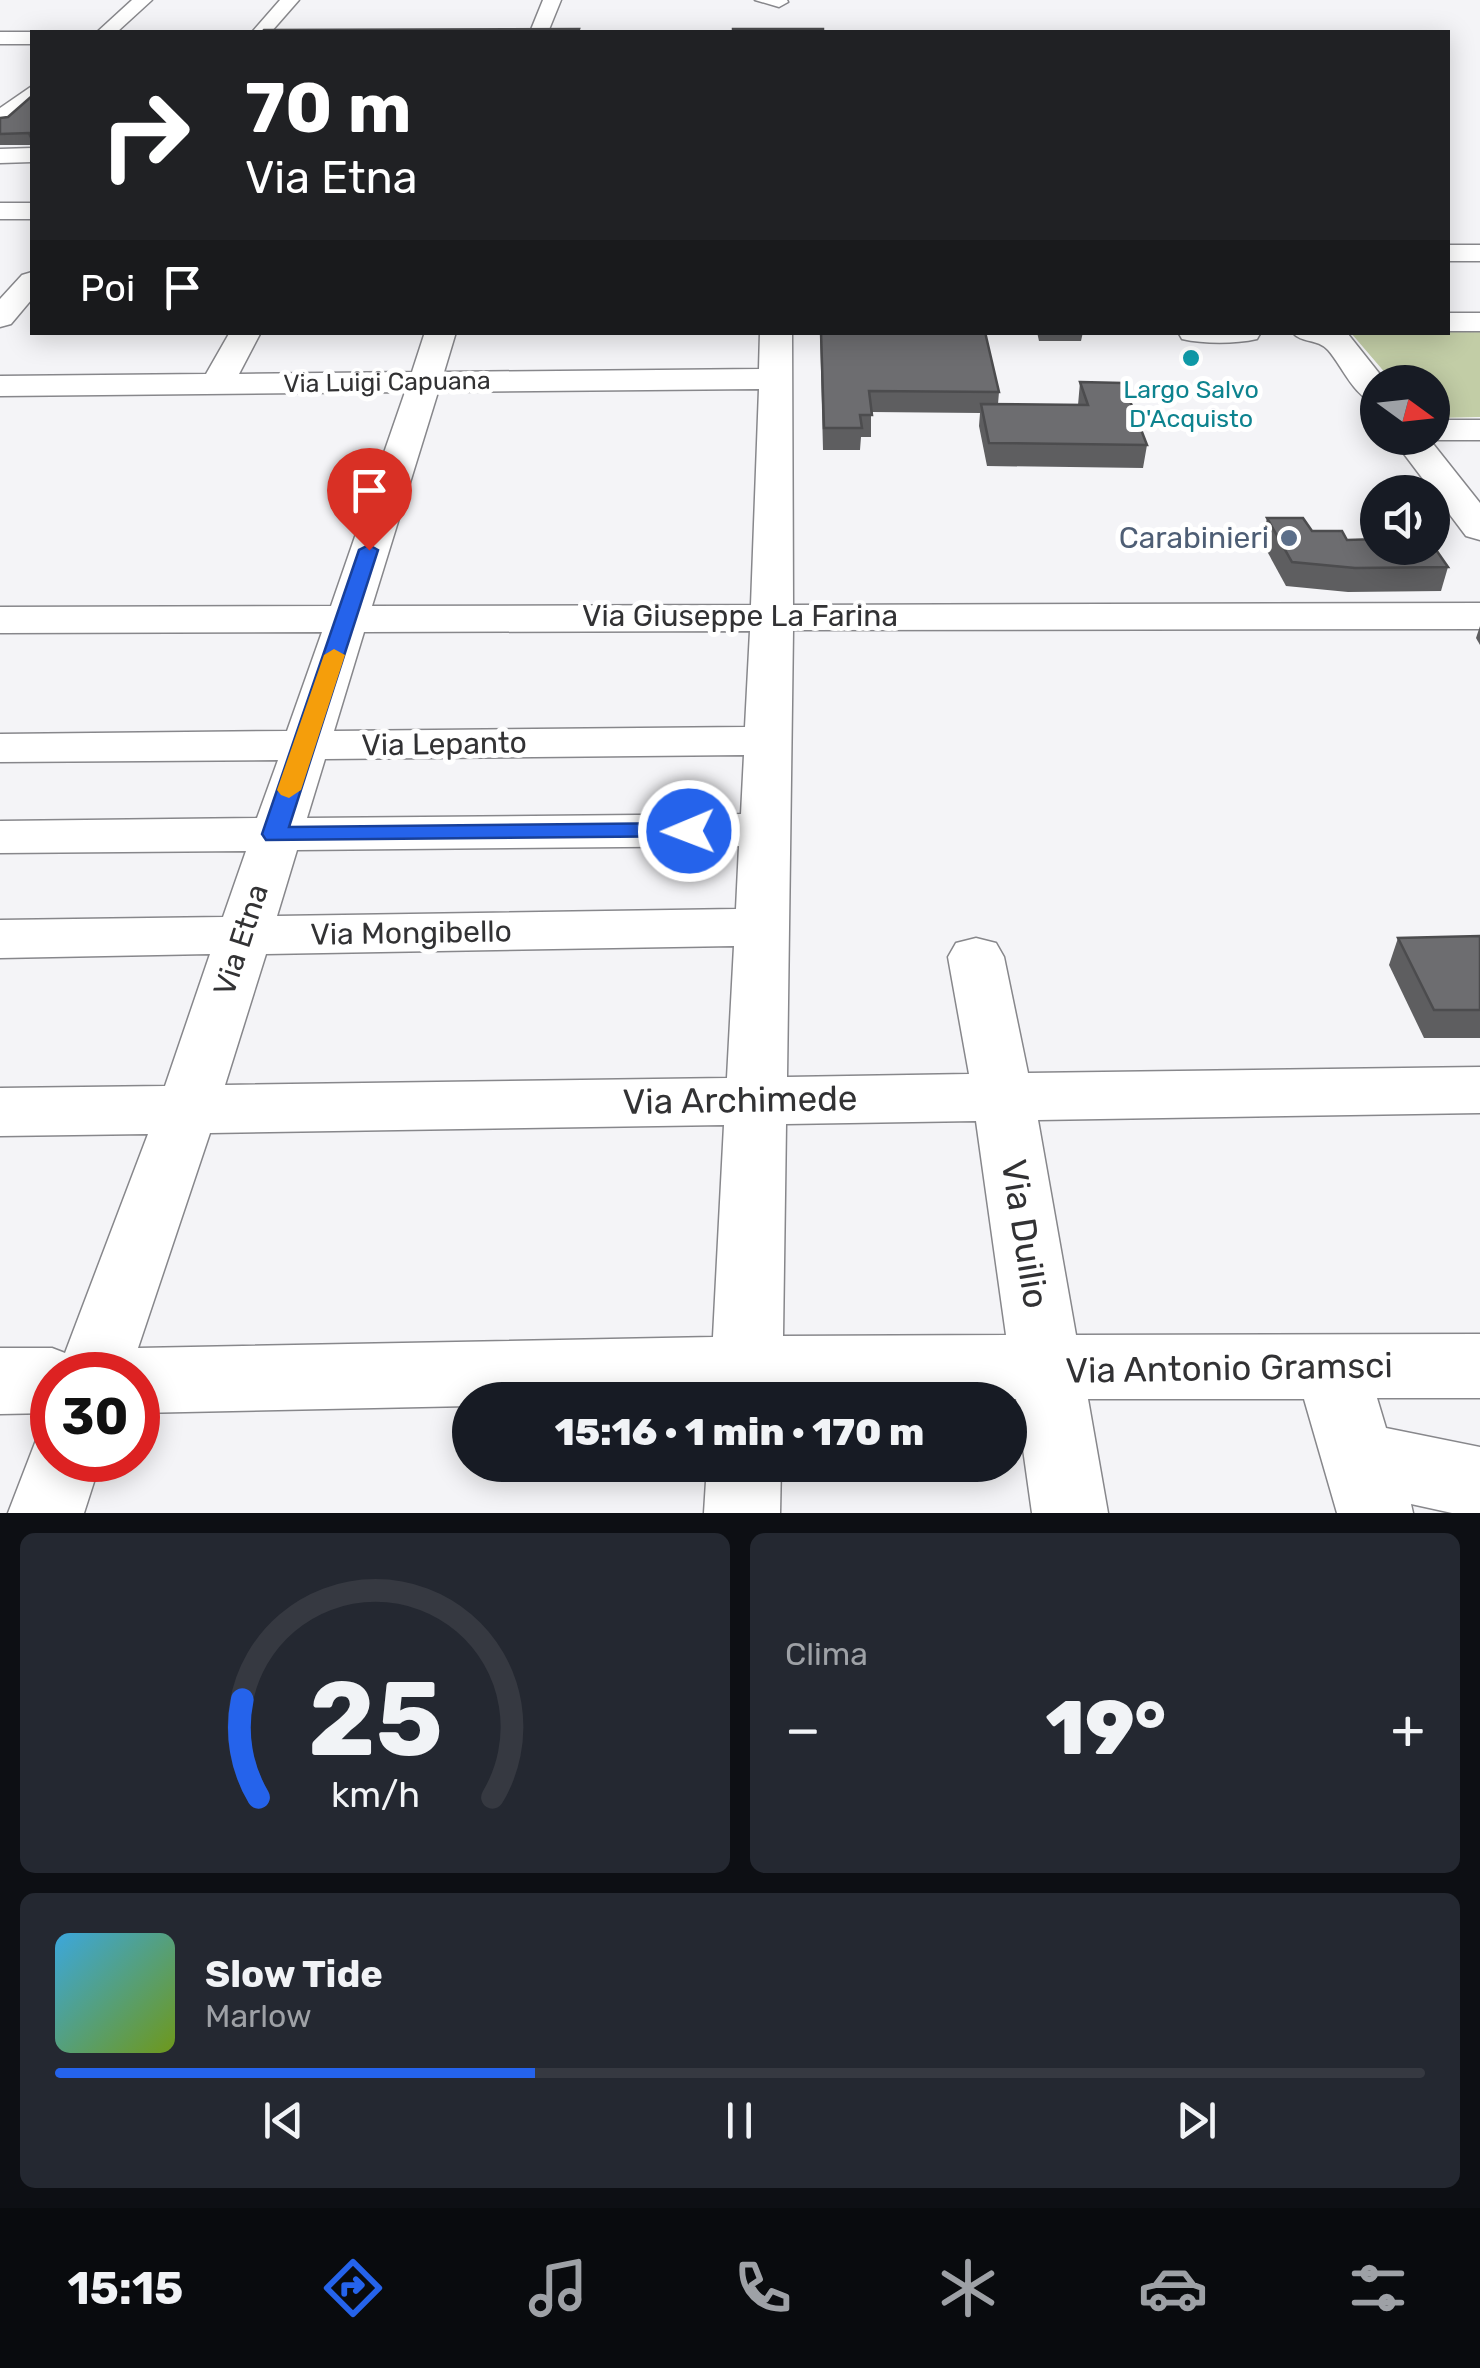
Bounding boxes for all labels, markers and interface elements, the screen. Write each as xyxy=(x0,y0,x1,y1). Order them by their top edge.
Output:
text: 70 m xyxy=(245,67,412,150)
icon: right xyxy=(80,70,210,200)
text: Via Etna xyxy=(245,151,418,204)
icon: arrive xyxy=(155,260,210,315)
text: Poi xyxy=(80,265,135,311)
marker: Largo Salvo D'Acquisto xyxy=(1180,347,1202,369)
north arrow xyxy=(1360,365,1450,455)
map controls xyxy=(1360,365,1450,565)
street label: Via Luigi Capuana xyxy=(283,366,491,398)
place label: Largo Salvo D'Acquisto xyxy=(1123,375,1259,433)
pin xyxy=(327,448,412,551)
icon: arrive xyxy=(342,463,397,518)
button: sound xyxy=(1360,475,1450,565)
place label: Carabinieri xyxy=(1119,520,1269,556)
marker: Carabinieri xyxy=(1278,527,1300,549)
street label: Via Giuseppe La Farina xyxy=(582,598,898,634)
street label: Via Lepanto xyxy=(361,725,527,763)
position arrow xyxy=(637,779,741,883)
street label: Via Etna xyxy=(206,880,276,1000)
street label: Via Mongibello xyxy=(310,913,512,953)
street label: Via Archimede xyxy=(622,1077,858,1123)
street label: Via Duilio xyxy=(993,1157,1057,1311)
street label: Via Antonio Gramsci xyxy=(1065,1344,1393,1392)
speed limit sign: 30 xyxy=(30,1352,160,1482)
text: 15:16 · 1 min · 170 m xyxy=(555,1409,924,1455)
text: Clima xyxy=(785,1635,868,1673)
text: 25 xyxy=(308,1658,442,1781)
text: 19° xyxy=(1045,1684,1166,1773)
text: − xyxy=(785,1697,821,1762)
text: + xyxy=(1391,1697,1425,1762)
text: km/h xyxy=(330,1774,420,1816)
text: Slow Tide xyxy=(205,1951,383,1997)
text: Marlow xyxy=(205,1997,312,2035)
icon: previous xyxy=(256,2093,311,2148)
icon: pause xyxy=(712,2093,767,2148)
icon: next xyxy=(1169,2093,1224,2148)
icon: directions xyxy=(318,2253,388,2323)
icon: music xyxy=(523,2253,593,2323)
icon: phone xyxy=(728,2253,798,2323)
icon: climate xyxy=(933,2253,1003,2323)
icon: car xyxy=(1138,2253,1208,2323)
icon: filters xyxy=(1343,2253,1413,2323)
text: 15:15 xyxy=(67,2262,183,2315)

